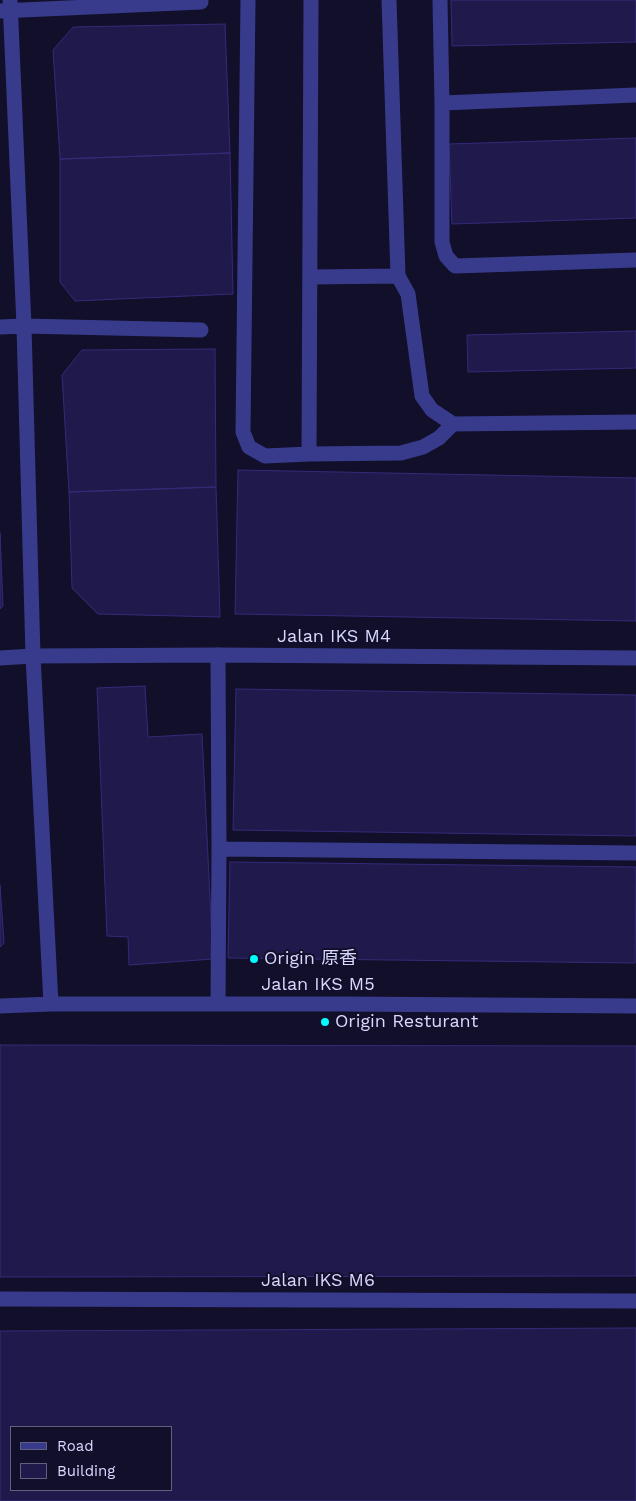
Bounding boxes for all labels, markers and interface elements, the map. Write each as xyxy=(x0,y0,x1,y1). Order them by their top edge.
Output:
street label: Jalan IKS M4 xyxy=(277,626,391,648)
place label: Origin 原香 xyxy=(264,948,357,970)
marker: Origin 原香 xyxy=(248,953,260,965)
street label: Jalan IKS M5 xyxy=(261,974,375,996)
place label: Origin Resturant xyxy=(335,1011,478,1033)
marker: Origin Resturant xyxy=(319,1016,331,1028)
street label: Jalan IKS M6 xyxy=(261,1270,375,1292)
legend xyxy=(10,1426,172,1491)
text: Road xyxy=(57,1437,94,1455)
text: Building xyxy=(57,1462,115,1480)

